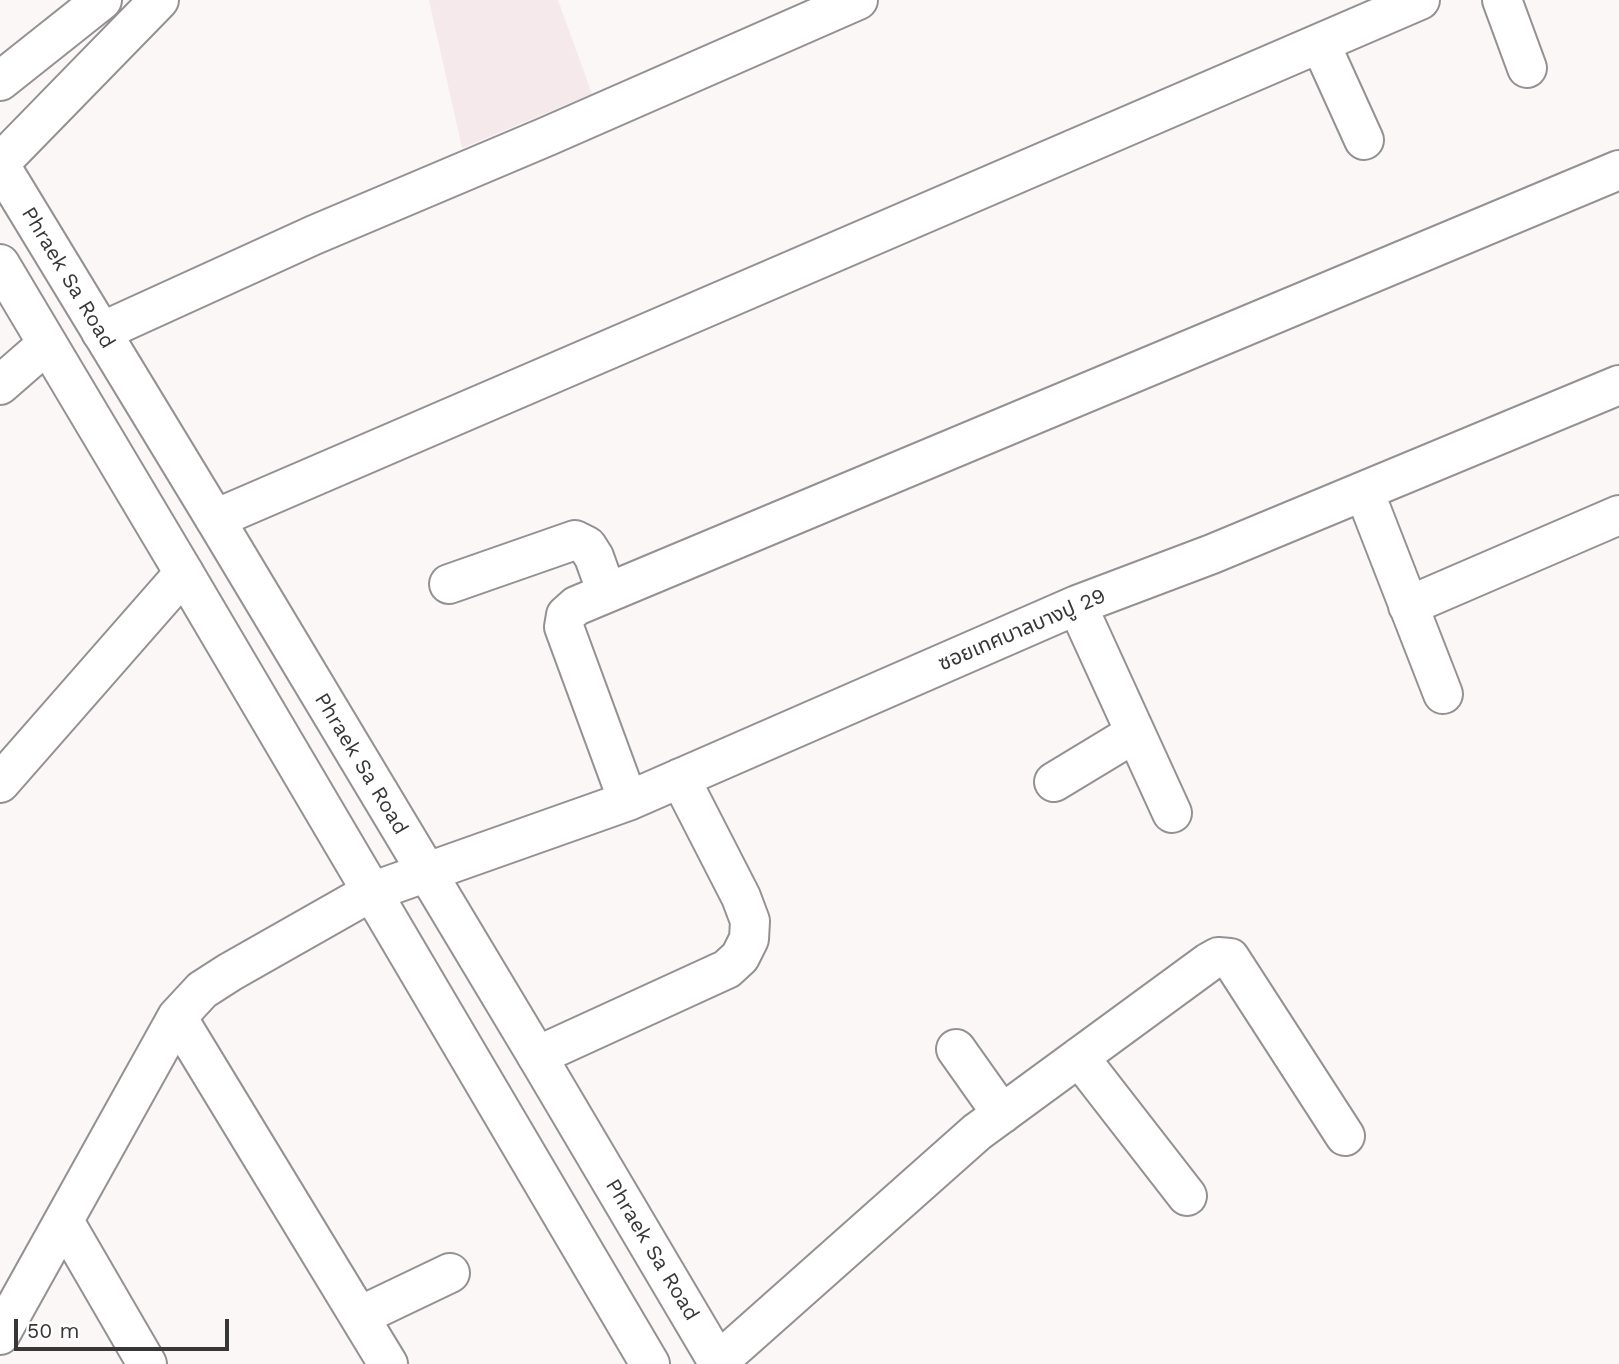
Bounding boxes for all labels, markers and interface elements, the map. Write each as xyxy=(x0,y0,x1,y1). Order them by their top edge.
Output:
street label: Phraek Sa Road xyxy=(16,203,120,353)
street label: ซอยเทศบาลบางปู 29 xyxy=(935,583,1109,677)
street label: Phraek Sa Road xyxy=(309,689,413,839)
street label: Phraek Sa Road xyxy=(600,1175,704,1325)
scale bar xyxy=(18,1304,233,1348)
text: 50 m xyxy=(27,1318,79,1343)

